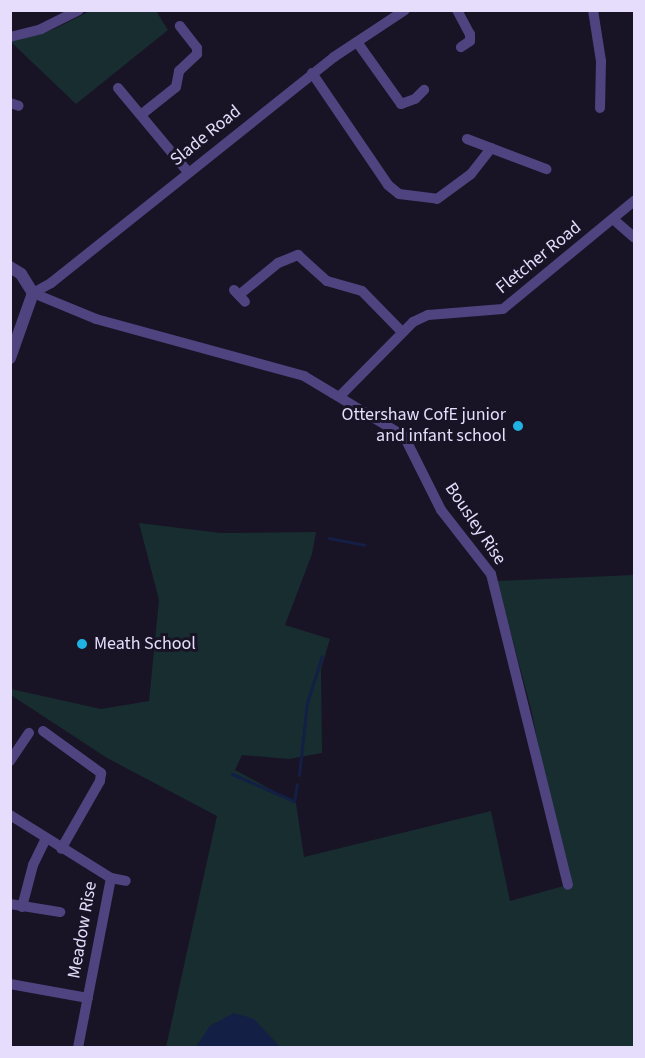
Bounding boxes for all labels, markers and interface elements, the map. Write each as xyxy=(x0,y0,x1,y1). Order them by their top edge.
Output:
street label: Slade Road xyxy=(166,101,246,171)
street label: Fletcher Road xyxy=(492,217,586,299)
place label: Ottershaw CofE junior and infant school xyxy=(342,405,506,448)
marker: Ottershaw CofE junior and infant school xyxy=(511,419,525,433)
street label: Bousley Rise xyxy=(440,479,510,569)
place label: Meath School xyxy=(94,633,196,655)
marker: Meath School xyxy=(75,637,89,651)
street label: Meadow Rise xyxy=(64,880,102,980)

